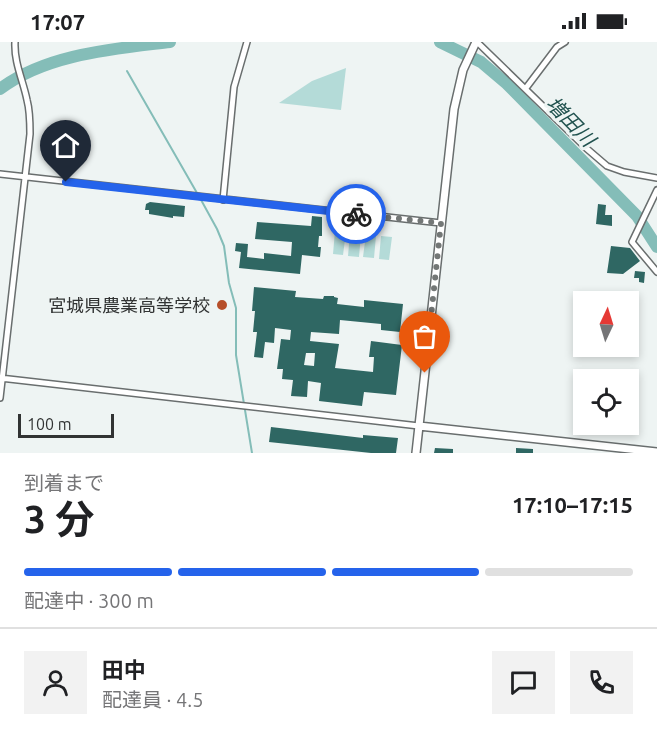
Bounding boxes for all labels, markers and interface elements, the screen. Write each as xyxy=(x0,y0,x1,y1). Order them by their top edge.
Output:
text: 17:07 xyxy=(30,9,85,34)
water label: 増田川 xyxy=(542,91,602,152)
pin xyxy=(40,120,91,182)
icon: home xyxy=(49,129,82,162)
courier xyxy=(326,184,386,244)
icon: bike xyxy=(340,198,373,231)
north arrow xyxy=(573,291,639,357)
map controls xyxy=(573,291,639,435)
place label: 宮城県農業高等学校 xyxy=(48,295,210,315)
marker: 宮城県農業高等学校 xyxy=(215,298,229,312)
pin xyxy=(399,311,450,373)
icon: bag xyxy=(408,320,441,353)
button: locate xyxy=(573,369,639,435)
scale bar xyxy=(18,411,114,438)
text: 100 m xyxy=(27,415,72,433)
text: 到着まで xyxy=(24,471,104,494)
text: 17:10–17:15 xyxy=(512,492,633,517)
text: 3 分 xyxy=(24,497,94,540)
text: 配達中 · 300 m xyxy=(24,589,154,612)
button: person xyxy=(24,651,87,714)
button: chat xyxy=(492,651,555,714)
button: phone xyxy=(570,651,633,714)
text: 田中 xyxy=(102,657,146,682)
text: 配達員 · 4.5 xyxy=(102,688,204,711)

